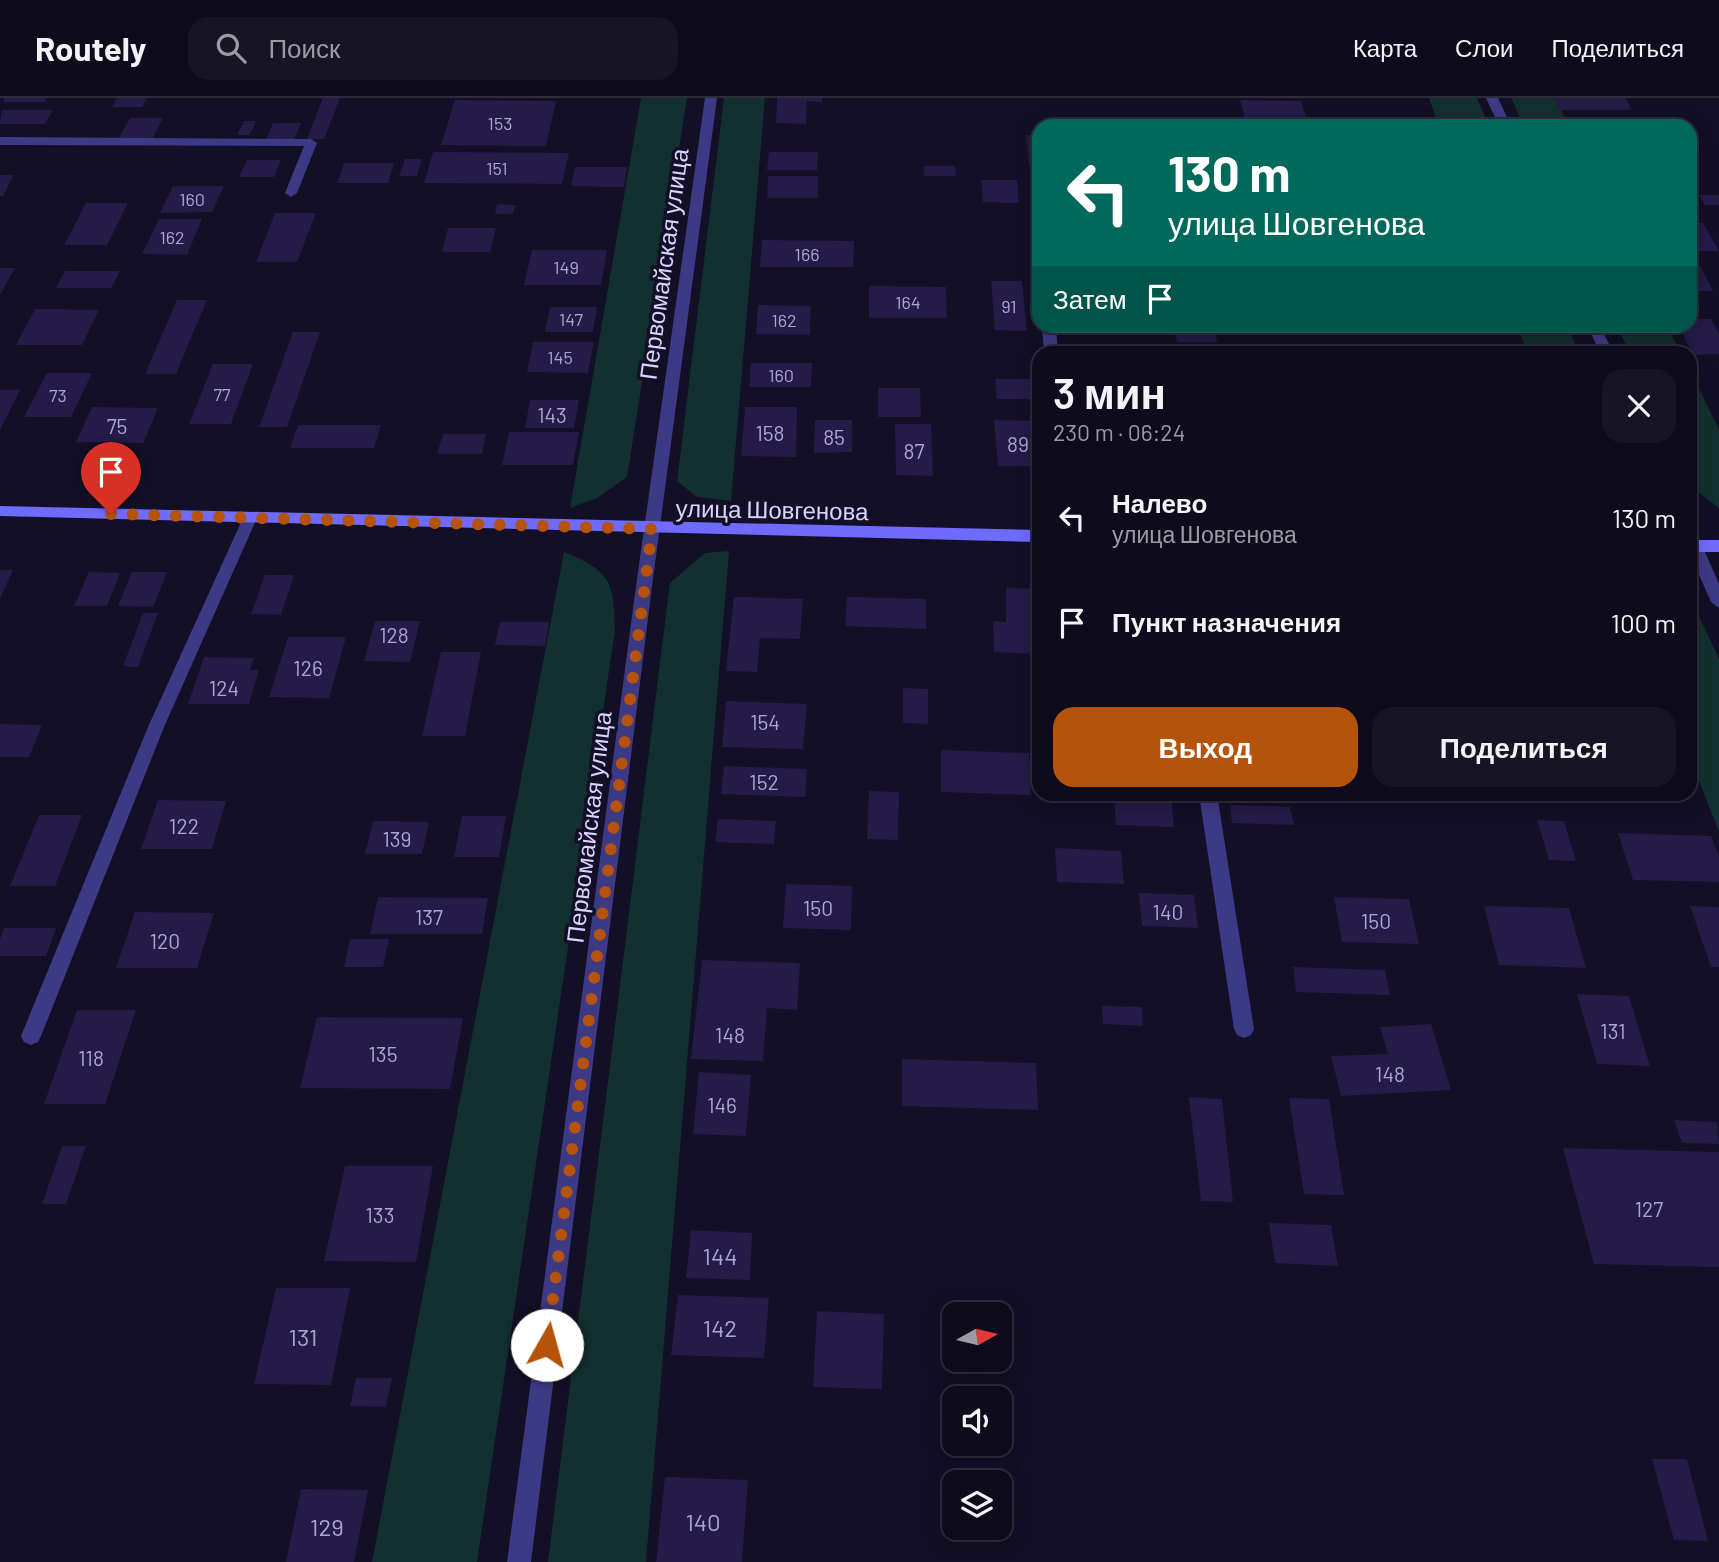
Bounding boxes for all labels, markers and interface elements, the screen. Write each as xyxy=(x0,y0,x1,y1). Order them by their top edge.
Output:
search box xyxy=(188,17,678,80)
text: Routely xyxy=(35,28,146,68)
icon: search xyxy=(212,29,250,67)
text: Поиск xyxy=(268,32,340,63)
text: Карта xyxy=(1353,33,1417,62)
text: Слои xyxy=(1455,33,1513,62)
text: Поделиться xyxy=(1551,33,1684,62)
house number: 153 xyxy=(488,112,512,134)
text: 130 m xyxy=(1168,143,1290,202)
street label: Первомайская улица xyxy=(632,146,694,381)
icon: left xyxy=(1053,147,1144,238)
house number: 151 xyxy=(486,157,508,179)
house number: 160 xyxy=(179,188,205,210)
text: улица Шовгенова xyxy=(1168,203,1425,241)
house number: 162 xyxy=(159,226,185,248)
house number: 166 xyxy=(795,243,819,265)
house number: 149 xyxy=(553,256,579,278)
icon: arrive xyxy=(1141,280,1179,318)
text: Затем xyxy=(1053,283,1127,314)
house number: 164 xyxy=(895,291,921,313)
house number: 91 xyxy=(1001,295,1017,317)
house number: 147 xyxy=(559,308,584,330)
house number: 162 xyxy=(771,309,797,331)
house number: 145 xyxy=(547,346,573,368)
house number: 160 xyxy=(768,364,794,386)
text: 3 мин xyxy=(1053,367,1166,417)
button: close xyxy=(1602,369,1676,443)
house number: 77 xyxy=(213,383,231,405)
house number: 73 xyxy=(49,384,67,406)
house number: 143 xyxy=(537,402,567,427)
house number: 75 xyxy=(107,413,127,438)
text: 230 m · 06:24 xyxy=(1053,418,1185,446)
house number: 158 xyxy=(755,420,785,445)
house number: 85 xyxy=(823,424,845,449)
house number: 89 xyxy=(1007,431,1029,456)
house number: 87 xyxy=(904,438,925,463)
pin xyxy=(81,442,141,514)
icon: arrive xyxy=(92,453,130,491)
text: Налево xyxy=(1112,487,1207,518)
street label: улица Шовгенова xyxy=(675,493,869,525)
icon: left xyxy=(1053,499,1091,537)
text: 130 m xyxy=(1612,502,1676,533)
text: улица Шовгенова xyxy=(1112,520,1297,548)
icon: arrive xyxy=(1053,604,1091,642)
text: Пункт назначения xyxy=(1112,606,1341,637)
text: 100 m xyxy=(1611,607,1676,638)
house number: 128 xyxy=(379,622,409,647)
house number: 126 xyxy=(293,655,323,680)
house number: 124 xyxy=(209,675,239,700)
button: Выход xyxy=(1053,707,1358,787)
button: Поделиться xyxy=(1372,707,1676,787)
street label: Первомайская улица xyxy=(559,709,617,944)
house number: 154 xyxy=(750,709,780,734)
house number: 152 xyxy=(749,769,779,794)
house number: 122 xyxy=(169,813,199,838)
house number: 139 xyxy=(382,826,412,851)
house number: 150 xyxy=(803,895,833,920)
house number: 140 xyxy=(1153,899,1183,924)
house number: 137 xyxy=(415,904,443,929)
house number: 150 xyxy=(1361,908,1391,933)
house number: 120 xyxy=(150,928,180,953)
house number: 131 xyxy=(1600,1018,1626,1043)
house number: 148 xyxy=(715,1022,745,1047)
house number: 135 xyxy=(369,1041,397,1066)
house number: 118 xyxy=(78,1045,104,1070)
house number: 148 xyxy=(1375,1061,1405,1086)
house number: 146 xyxy=(707,1092,737,1117)
house number: 127 xyxy=(1635,1196,1663,1221)
house number: 133 xyxy=(366,1202,394,1227)
house number: 144 xyxy=(703,1241,737,1270)
north arrow xyxy=(942,1302,1012,1372)
map controls xyxy=(942,1302,1012,1540)
position arrow xyxy=(510,1308,584,1382)
house number: 142 xyxy=(703,1313,737,1342)
house number: 131 xyxy=(289,1322,318,1351)
button: sound xyxy=(942,1386,1012,1456)
button: layers xyxy=(942,1470,1012,1540)
house number: 140 xyxy=(685,1507,721,1536)
house number: 129 xyxy=(310,1512,344,1541)

